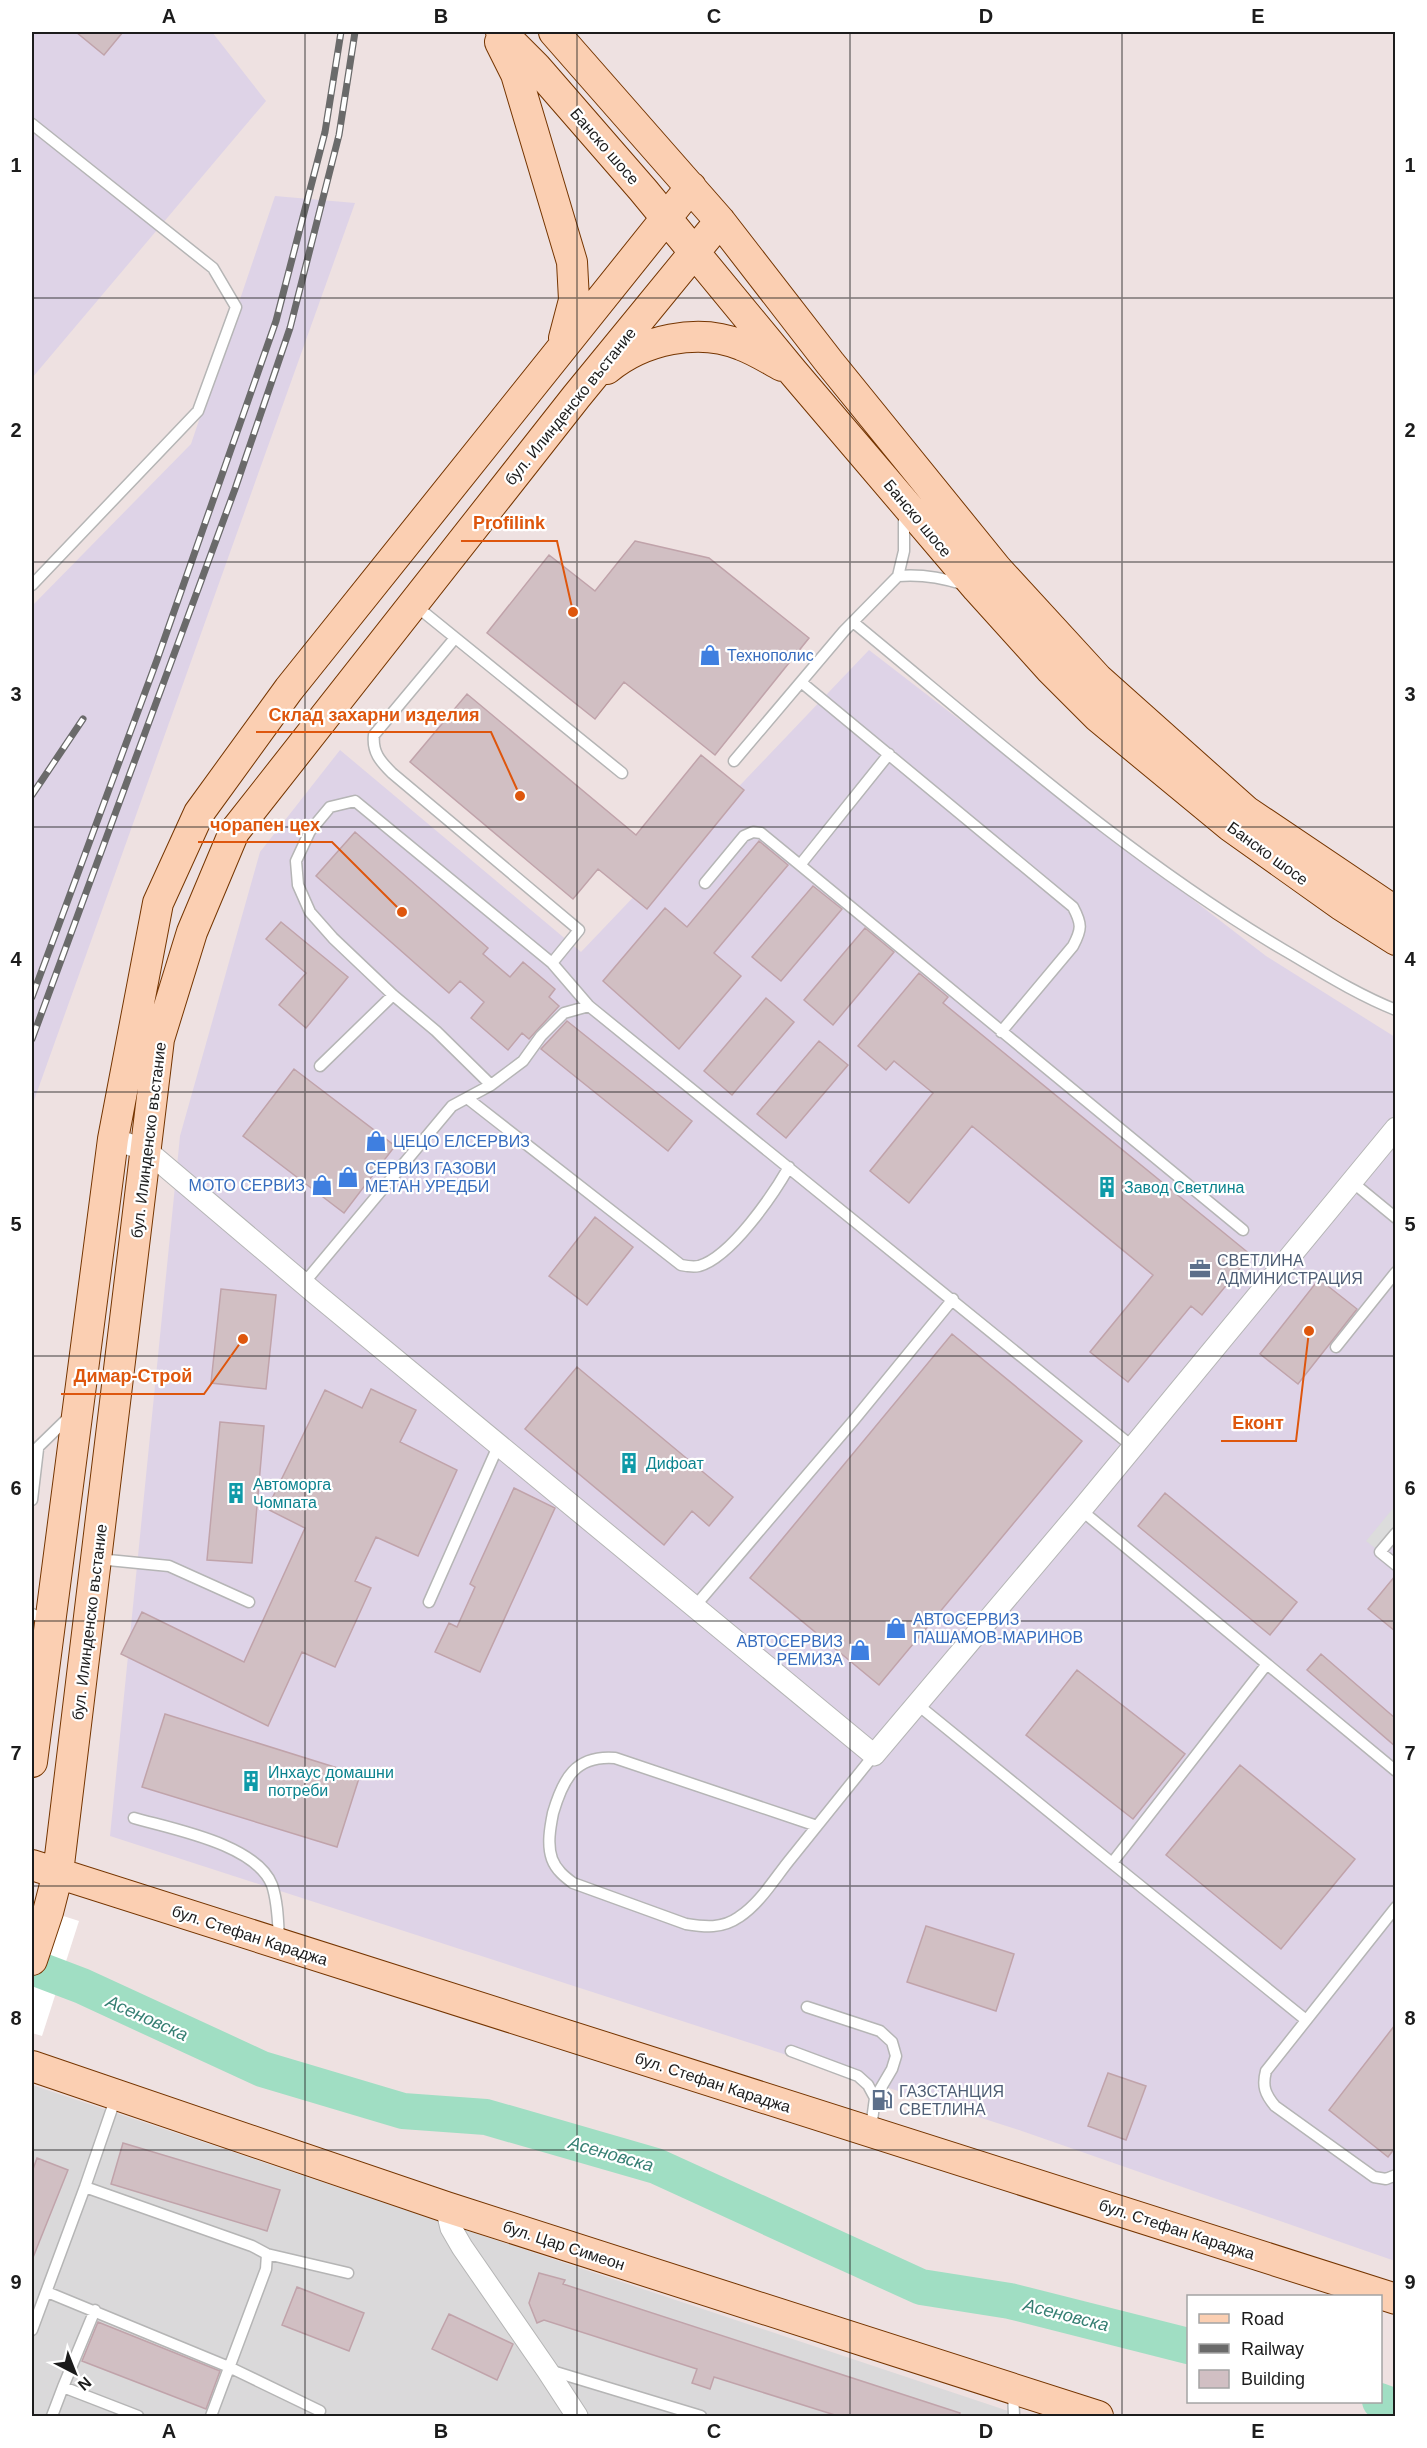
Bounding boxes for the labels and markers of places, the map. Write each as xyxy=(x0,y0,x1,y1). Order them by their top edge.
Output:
callout: Profilink xyxy=(461,505,557,541)
shop icon: Технополис xyxy=(698,643,722,667)
place label: Технополис xyxy=(727,647,814,664)
callout: Склад захарни изделия xyxy=(256,696,491,732)
callout: чорапен цех xyxy=(198,806,332,842)
shop icon: ЦЕЦО ЕЛСЕРВИЗ xyxy=(364,1129,388,1153)
place label: ЦЕЦО ЕЛСЕРВИЗ xyxy=(393,1133,530,1150)
place label: СЕРВИЗ ГАЗОВИ МЕТАН УРЕДБИ xyxy=(365,1160,496,1195)
shop icon: СЕРВИЗ ГАЗОВИ МЕТАН УРЕДБИ xyxy=(336,1165,360,1189)
shop icon: МОТО СЕРВИЗ xyxy=(310,1173,334,1197)
building icon: Завод Светлина xyxy=(1095,1175,1119,1199)
place label: МОТО СЕРВИЗ xyxy=(189,1177,305,1194)
place label: Завод Светлина xyxy=(1124,1179,1245,1196)
place label: СВЕТЛИНА АДМИНИСТРАЦИЯ xyxy=(1217,1252,1363,1287)
office icon: СВЕТЛИНА АДМИНИСТРАЦИЯ xyxy=(1188,1257,1212,1281)
callout: Димар-Строй xyxy=(61,1358,204,1394)
callout: Еконт xyxy=(1221,1405,1296,1441)
building icon: Дифоат xyxy=(617,1451,641,1475)
place label: Дифоат xyxy=(646,1455,704,1472)
place label: Автоморга Чомпата xyxy=(253,1476,331,1511)
building icon: Автоморга Чомпата xyxy=(224,1481,248,1505)
place label: АВТОСЕРВИЗ ПАШАМОВ-МАРИНОВ xyxy=(913,1611,1083,1646)
shop icon: АВТОСЕРВИЗ ПАШАМОВ-МАРИНОВ xyxy=(884,1616,908,1640)
place label: АВТОСЕРВИЗ РЕМИЗА xyxy=(736,1633,843,1668)
shop icon: АВТОСЕРВИЗ РЕМИЗА xyxy=(848,1638,872,1662)
place label: Инхаус домашни потреби xyxy=(268,1764,394,1799)
building icon: Инхаус домашни потреби xyxy=(239,1769,263,1793)
place label: ГАЗСТАНЦИЯ СВЕТЛИНА xyxy=(899,2083,1004,2118)
fuel station icon: ГАЗСТАНЦИЯ СВЕТЛИНА xyxy=(870,2088,894,2112)

